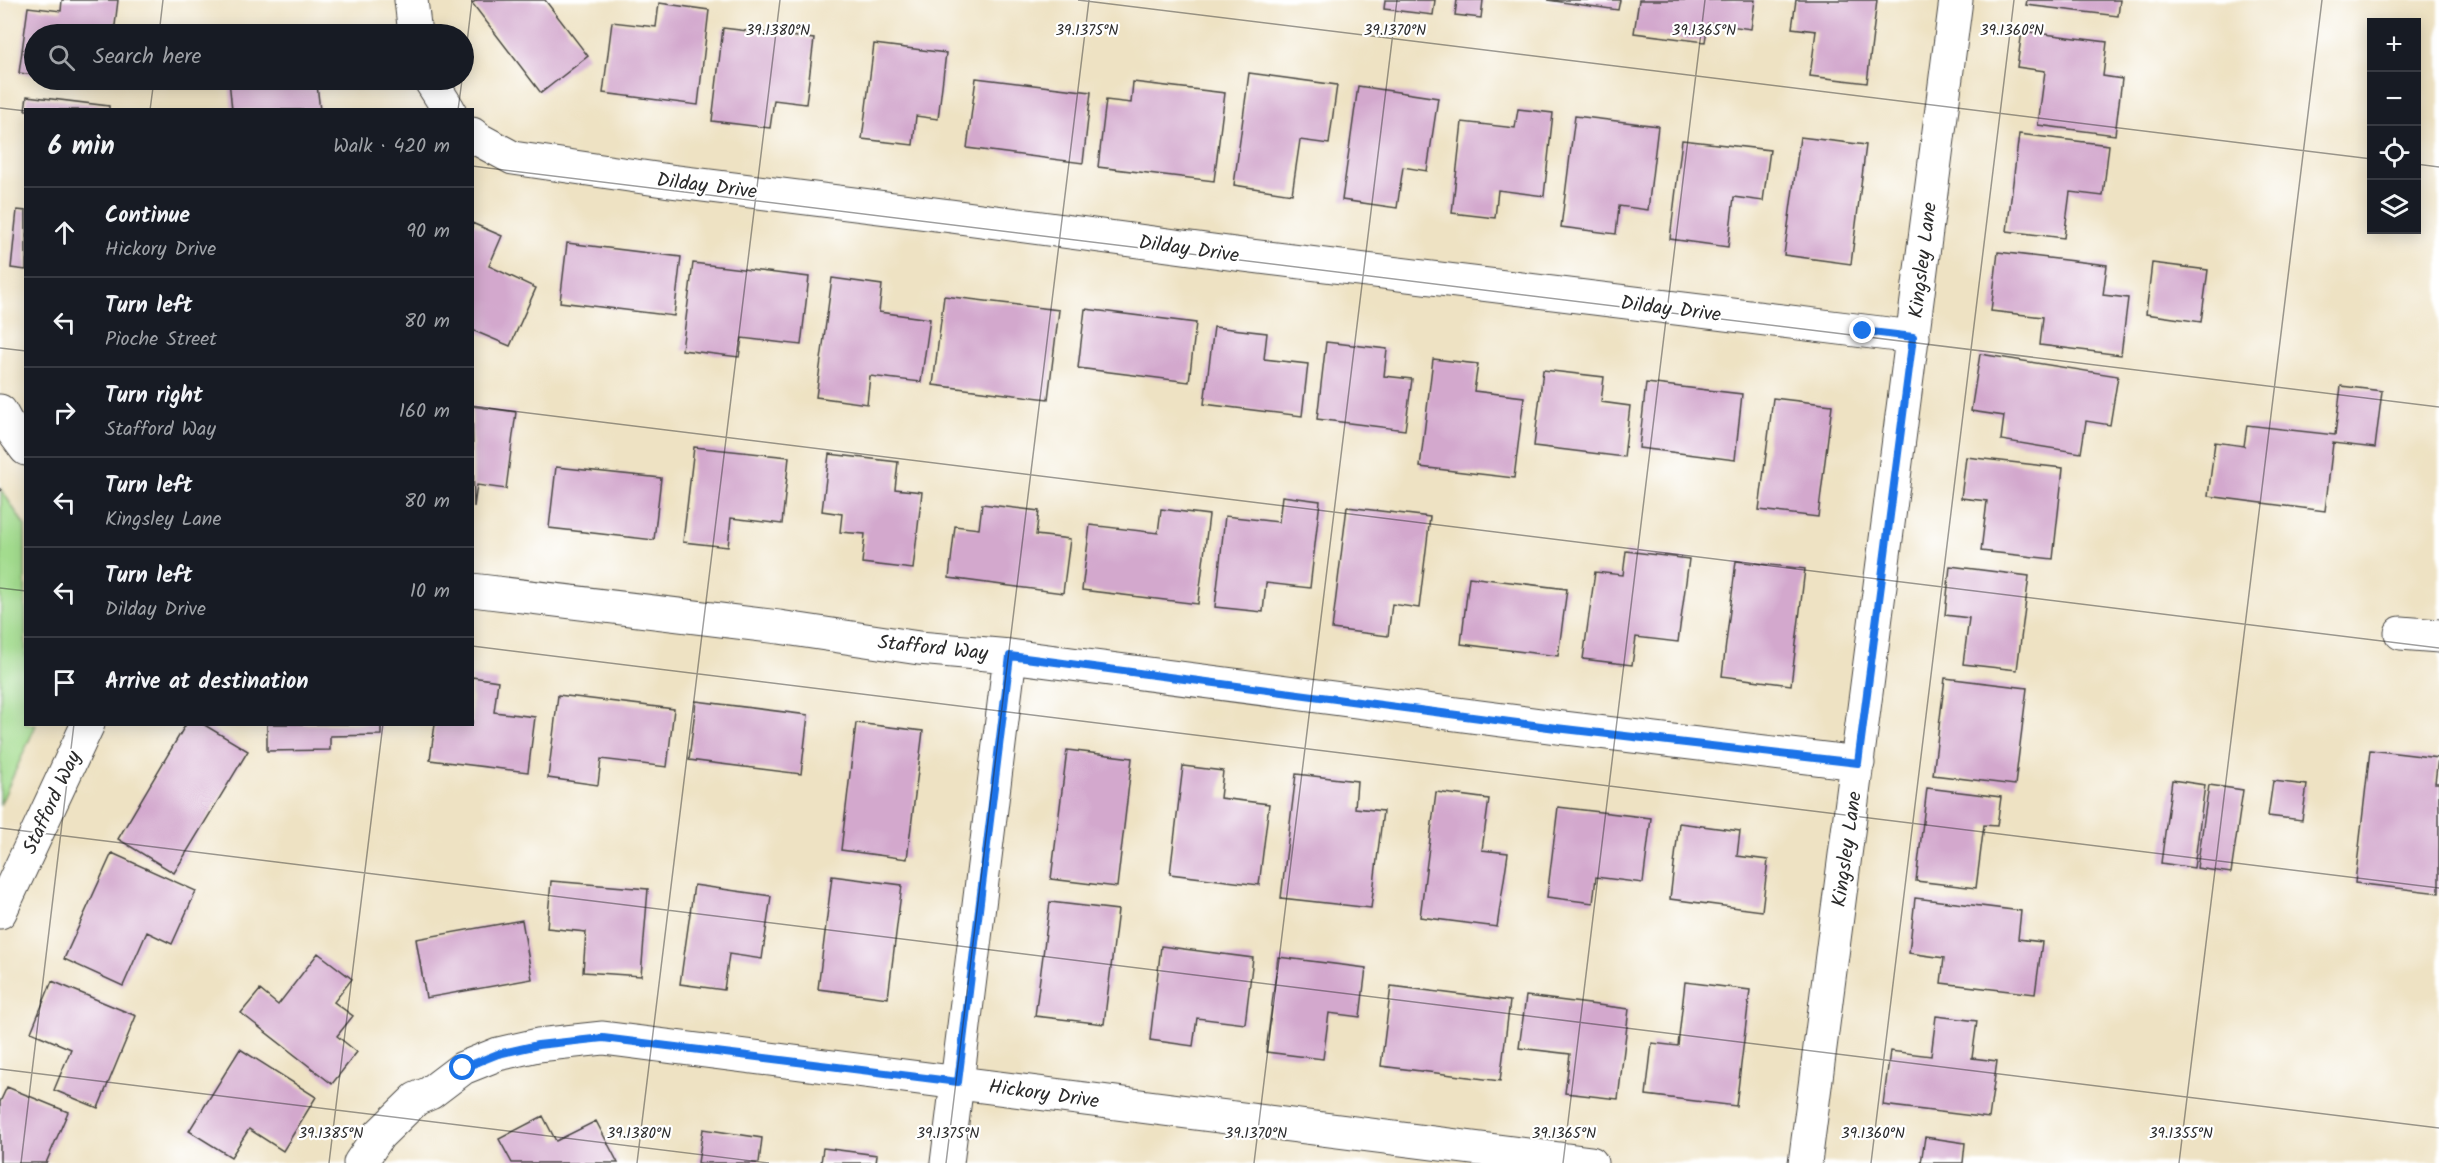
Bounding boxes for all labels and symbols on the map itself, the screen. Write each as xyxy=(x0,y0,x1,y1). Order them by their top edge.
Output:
text: 39.1380°N xyxy=(746,19,810,43)
text: 39.1375°N xyxy=(1056,19,1118,43)
text: 39.1370°N xyxy=(1364,19,1426,43)
text: 39.1365°N xyxy=(1672,19,1736,43)
text: 39.1360°N xyxy=(1980,19,2044,43)
street label: Dilday Drive xyxy=(655,165,759,209)
street label: Kingsley Lane xyxy=(1901,200,1947,320)
street label: Dilday Drive xyxy=(1136,227,1241,273)
street label: Dilday Drive xyxy=(1619,288,1723,332)
route end xyxy=(1849,317,1875,343)
street label: Stafford Way xyxy=(876,627,990,671)
street label: Stafford Way xyxy=(15,745,91,860)
street label: Kingsley Lane xyxy=(1824,789,1872,909)
route start xyxy=(449,1054,475,1080)
street label: Hickory Drive xyxy=(986,1071,1101,1119)
text: 39.1385°N xyxy=(298,1122,364,1146)
text: 39.1380°N xyxy=(607,1122,671,1146)
text: 39.1375°N xyxy=(917,1122,979,1146)
text: 39.1370°N xyxy=(1225,1122,1287,1146)
text: 39.1365°N xyxy=(1532,1122,1596,1146)
text: 39.1360°N xyxy=(1841,1122,1905,1146)
text: 39.1355°N xyxy=(2149,1122,2213,1146)

